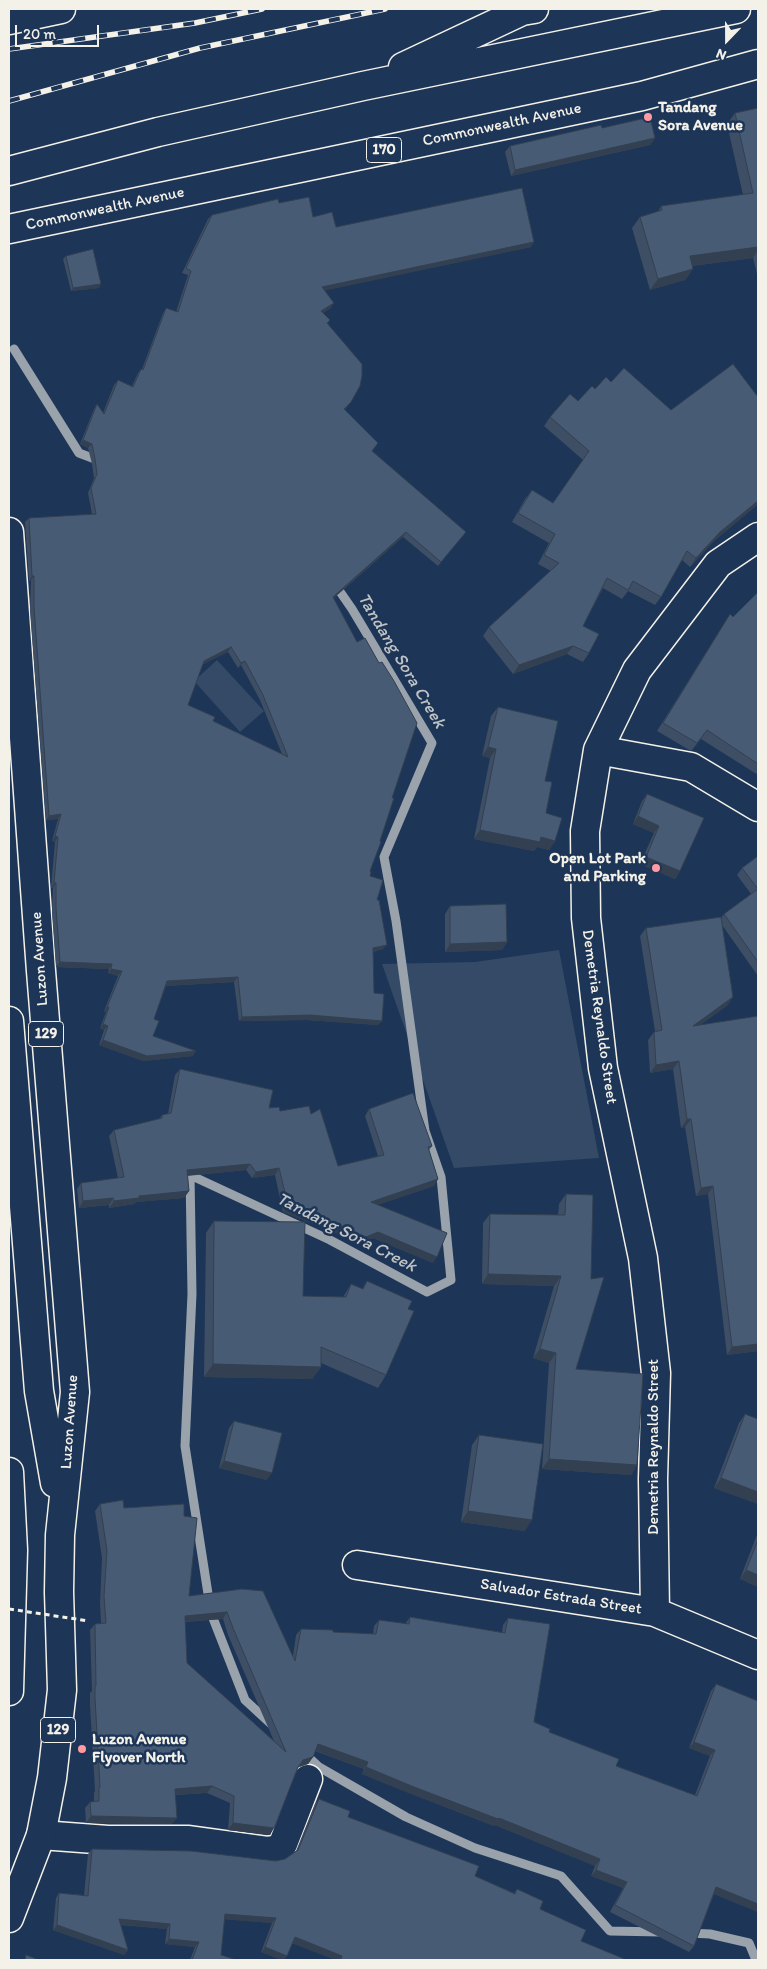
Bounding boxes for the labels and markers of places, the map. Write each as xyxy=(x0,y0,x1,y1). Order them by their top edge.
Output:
place label: Tandang Sora Avenue xyxy=(658,98,743,136)
marker: Tandang Sora Avenue xyxy=(642,111,654,123)
place label: Open Lot Park and Parking xyxy=(549,849,646,887)
marker: Open Lot Park and Parking xyxy=(650,862,662,874)
place label: Luzon Avenue Flyover North xyxy=(92,1730,186,1768)
marker: Luzon Avenue Flyover North xyxy=(76,1743,88,1755)

